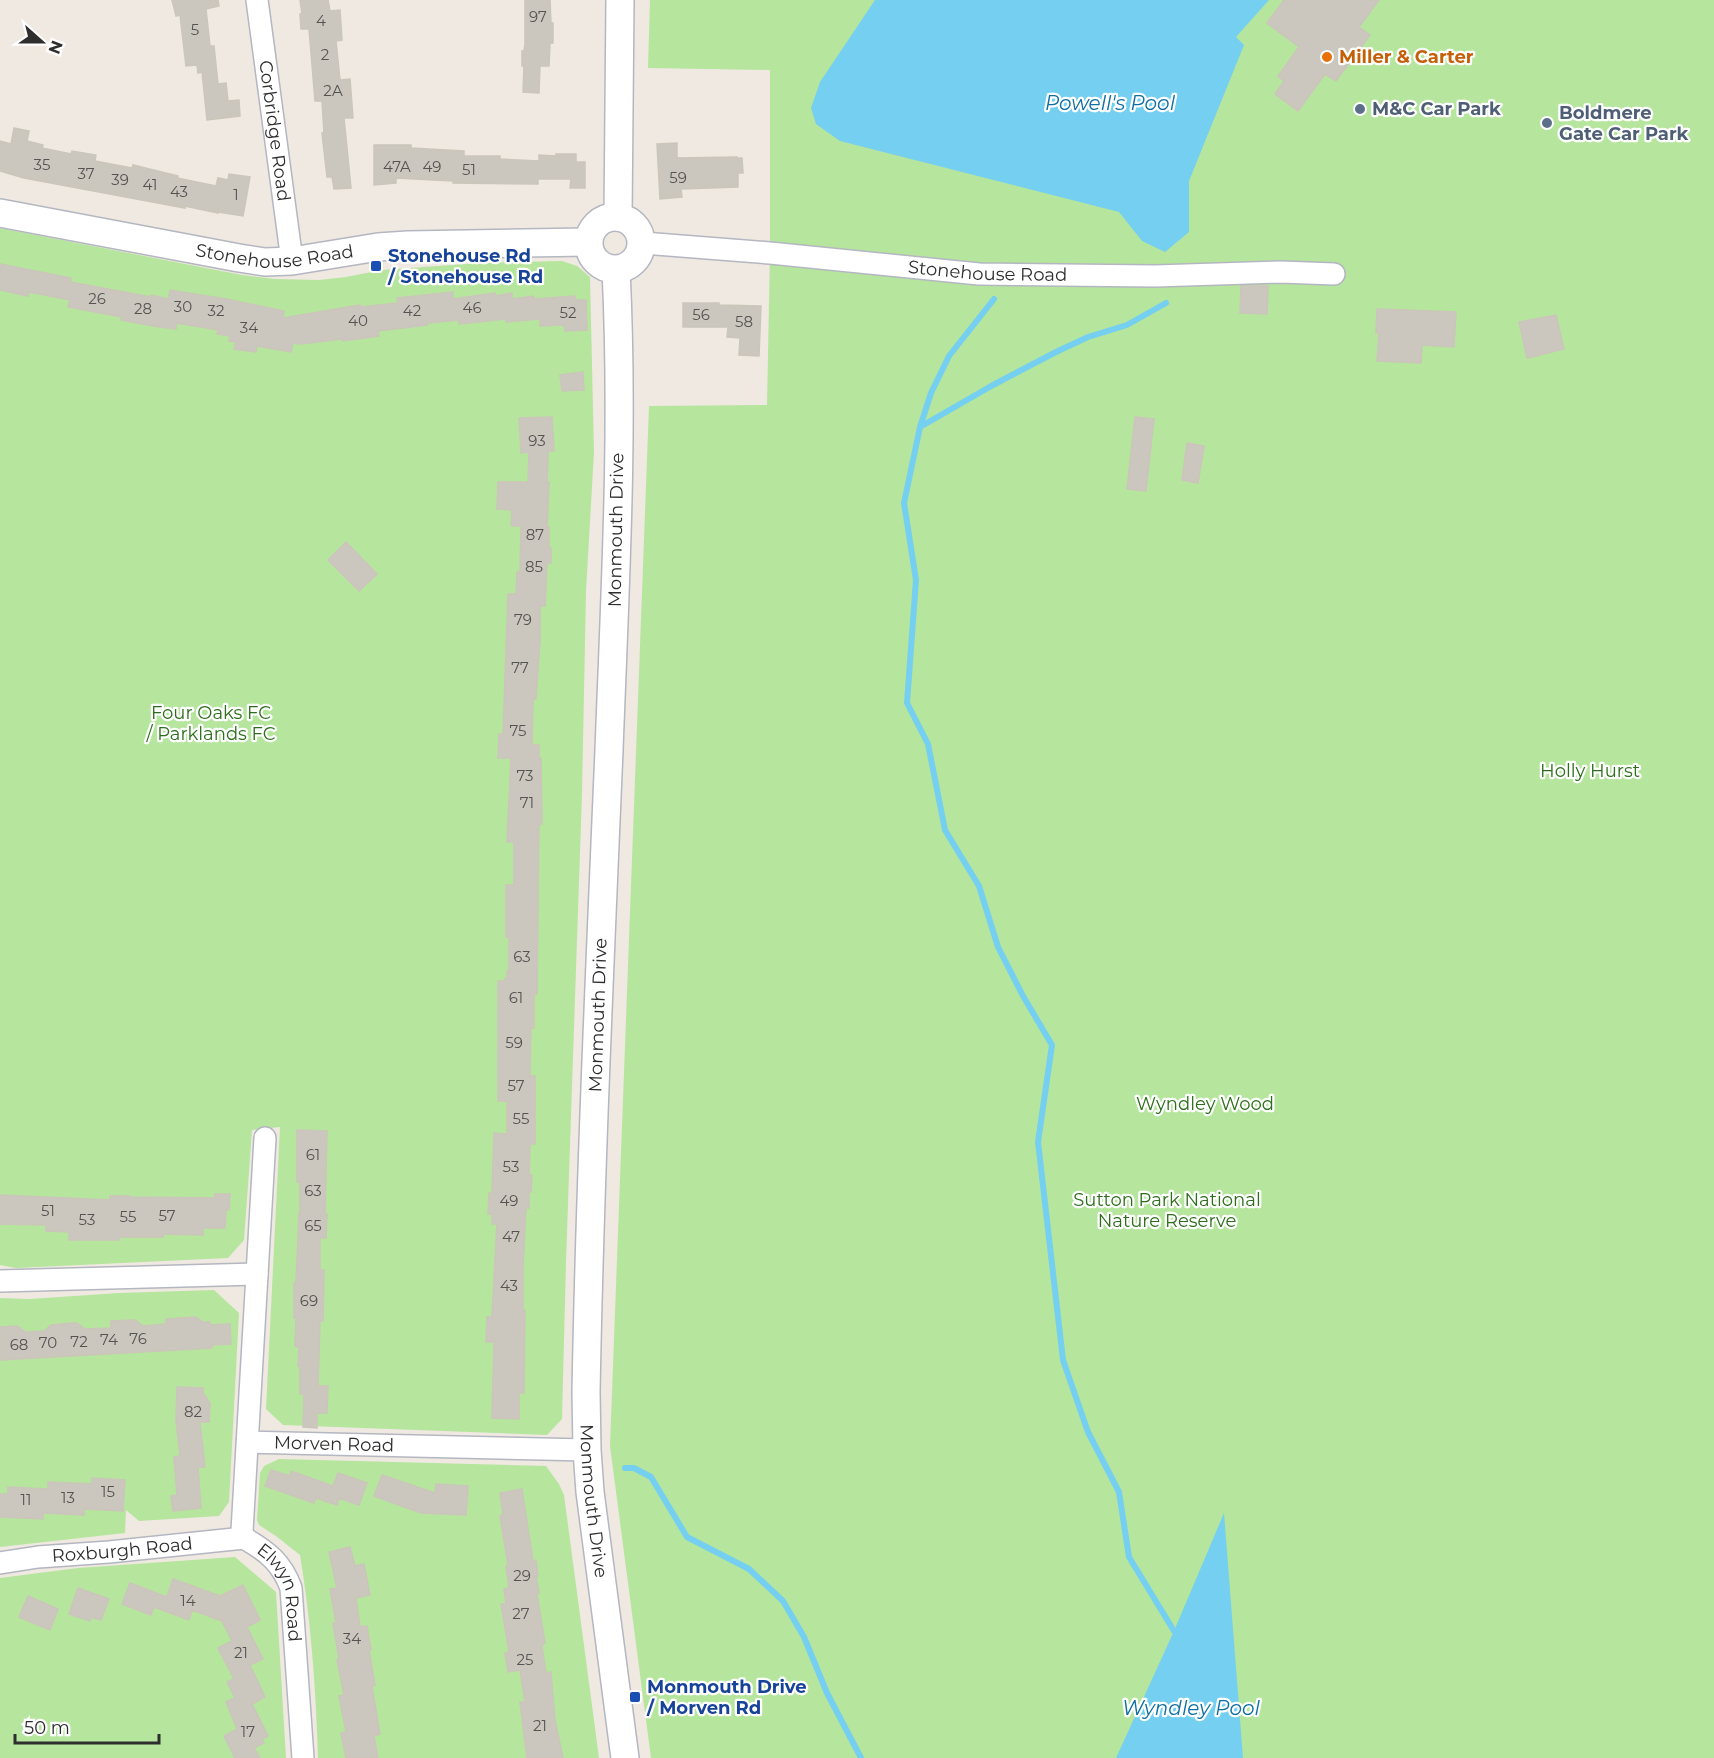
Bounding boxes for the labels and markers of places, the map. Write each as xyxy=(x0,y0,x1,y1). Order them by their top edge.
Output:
place label: Miller & Carter xyxy=(1339,46,1474,68)
marker: Miller & Carter xyxy=(1320,50,1334,64)
place label: M&C Car Park xyxy=(1372,98,1501,120)
marker: M&C Car Park xyxy=(1353,102,1367,116)
place label: Boldmere Gate Car Park xyxy=(1559,102,1689,145)
marker: Boldmere Gate Car Park xyxy=(1540,116,1554,130)
place label: Stonehouse Rd / Stonehouse Rd xyxy=(387,245,543,288)
marker: Stonehouse Rd / Stonehouse Rd xyxy=(369,259,383,273)
place label: Monmouth Drive / Morven Rd xyxy=(646,1676,807,1719)
marker: Monmouth Drive / Morven Rd xyxy=(628,1690,642,1704)

